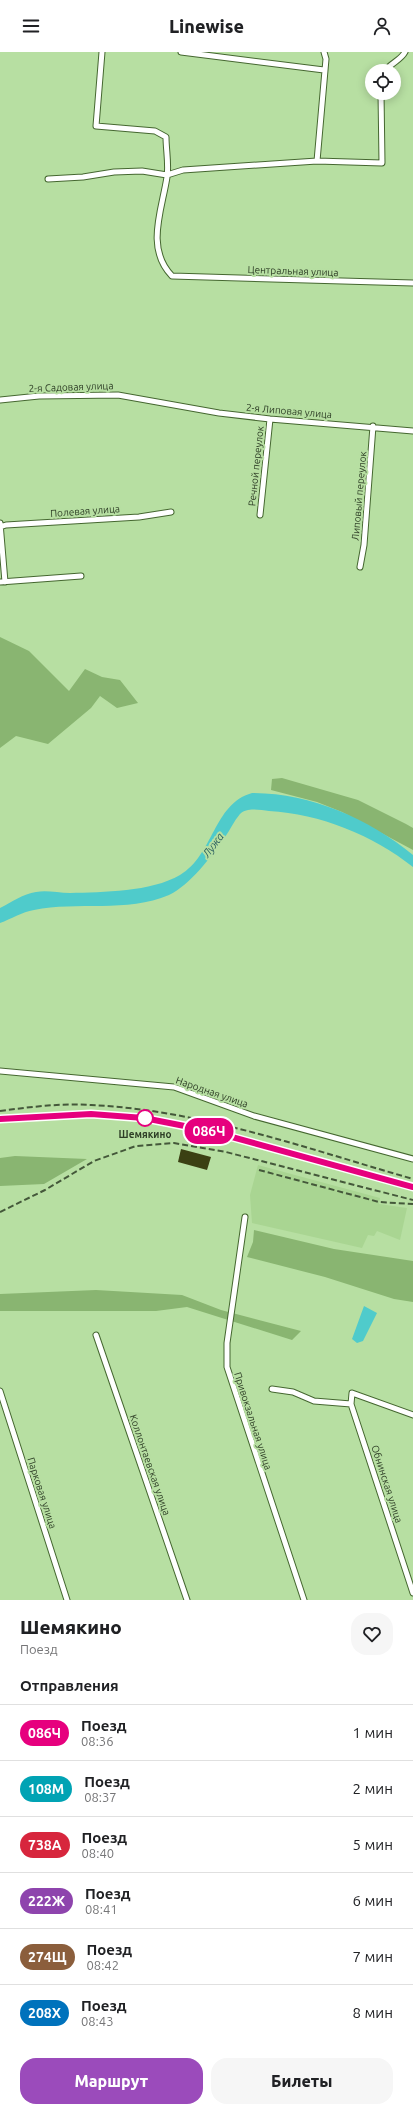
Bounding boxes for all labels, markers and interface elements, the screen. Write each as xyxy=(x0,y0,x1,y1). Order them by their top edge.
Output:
icon: menu xyxy=(20,15,42,37)
icon: person xyxy=(371,15,393,37)
text: Linewise xyxy=(169,16,244,36)
map controls xyxy=(365,64,401,100)
button: locate xyxy=(365,64,401,100)
street label: Центральная улица xyxy=(247,264,339,278)
street label: 2-я Садовая улица xyxy=(28,380,114,394)
street label: 2-я Липовая улица xyxy=(246,402,332,420)
street label: Речной переулок xyxy=(246,425,266,507)
street label: Липовый переулок xyxy=(350,451,368,541)
street label: Полевая улица xyxy=(50,503,120,519)
water label: Лужа xyxy=(199,830,226,860)
street label: Народная улица xyxy=(174,1074,250,1110)
marker: Шемякино xyxy=(136,1109,154,1127)
line badge: 086Ч xyxy=(181,1118,237,1144)
text: 086Ч xyxy=(193,1123,225,1139)
place label: Шемякино xyxy=(119,1129,171,1140)
street label: Привокзальная улица xyxy=(232,1371,274,1471)
street label: Коллонтаевская улица xyxy=(128,1413,172,1517)
street label: Обнинская улица xyxy=(369,1444,405,1524)
street label: Парковая улица xyxy=(25,1456,59,1530)
button: heart xyxy=(351,1613,393,1655)
text: Шемякино xyxy=(20,1616,122,1638)
text: Поезд xyxy=(20,1642,58,1656)
text: Отправления xyxy=(20,1677,119,1694)
text: Поезд xyxy=(81,1717,127,1734)
text: 1 мин xyxy=(353,1724,393,1741)
text: 086Ч xyxy=(28,1725,61,1741)
text: 08:36 xyxy=(81,1734,114,1748)
text: Поезд xyxy=(84,1773,130,1790)
text: 2 мин xyxy=(353,1780,393,1797)
text: 108М xyxy=(28,1781,64,1797)
text: 08:37 xyxy=(84,1790,117,1804)
text: Поезд xyxy=(82,1829,127,1846)
text: 5 мин xyxy=(353,1836,393,1853)
text: 738А xyxy=(28,1837,62,1853)
text: 08:40 xyxy=(82,1846,114,1860)
text: Поезд xyxy=(85,1885,131,1902)
text: 6 мин xyxy=(353,1892,393,1909)
text: 222Ж xyxy=(28,1893,65,1909)
text: 08:41 xyxy=(85,1902,118,1916)
text: Поезд xyxy=(87,1941,132,1958)
text: 7 мин xyxy=(353,1948,393,1965)
text: 274Щ xyxy=(28,1949,67,1965)
text: 08:42 xyxy=(87,1958,119,1972)
text: Поезд xyxy=(81,1997,127,2014)
text: 8 мин xyxy=(353,2004,393,2021)
text: 208Х xyxy=(28,2005,61,2021)
text: 08:43 xyxy=(81,2014,113,2028)
button: Маршрут xyxy=(20,2058,203,2104)
button: Билеты xyxy=(211,2058,393,2104)

